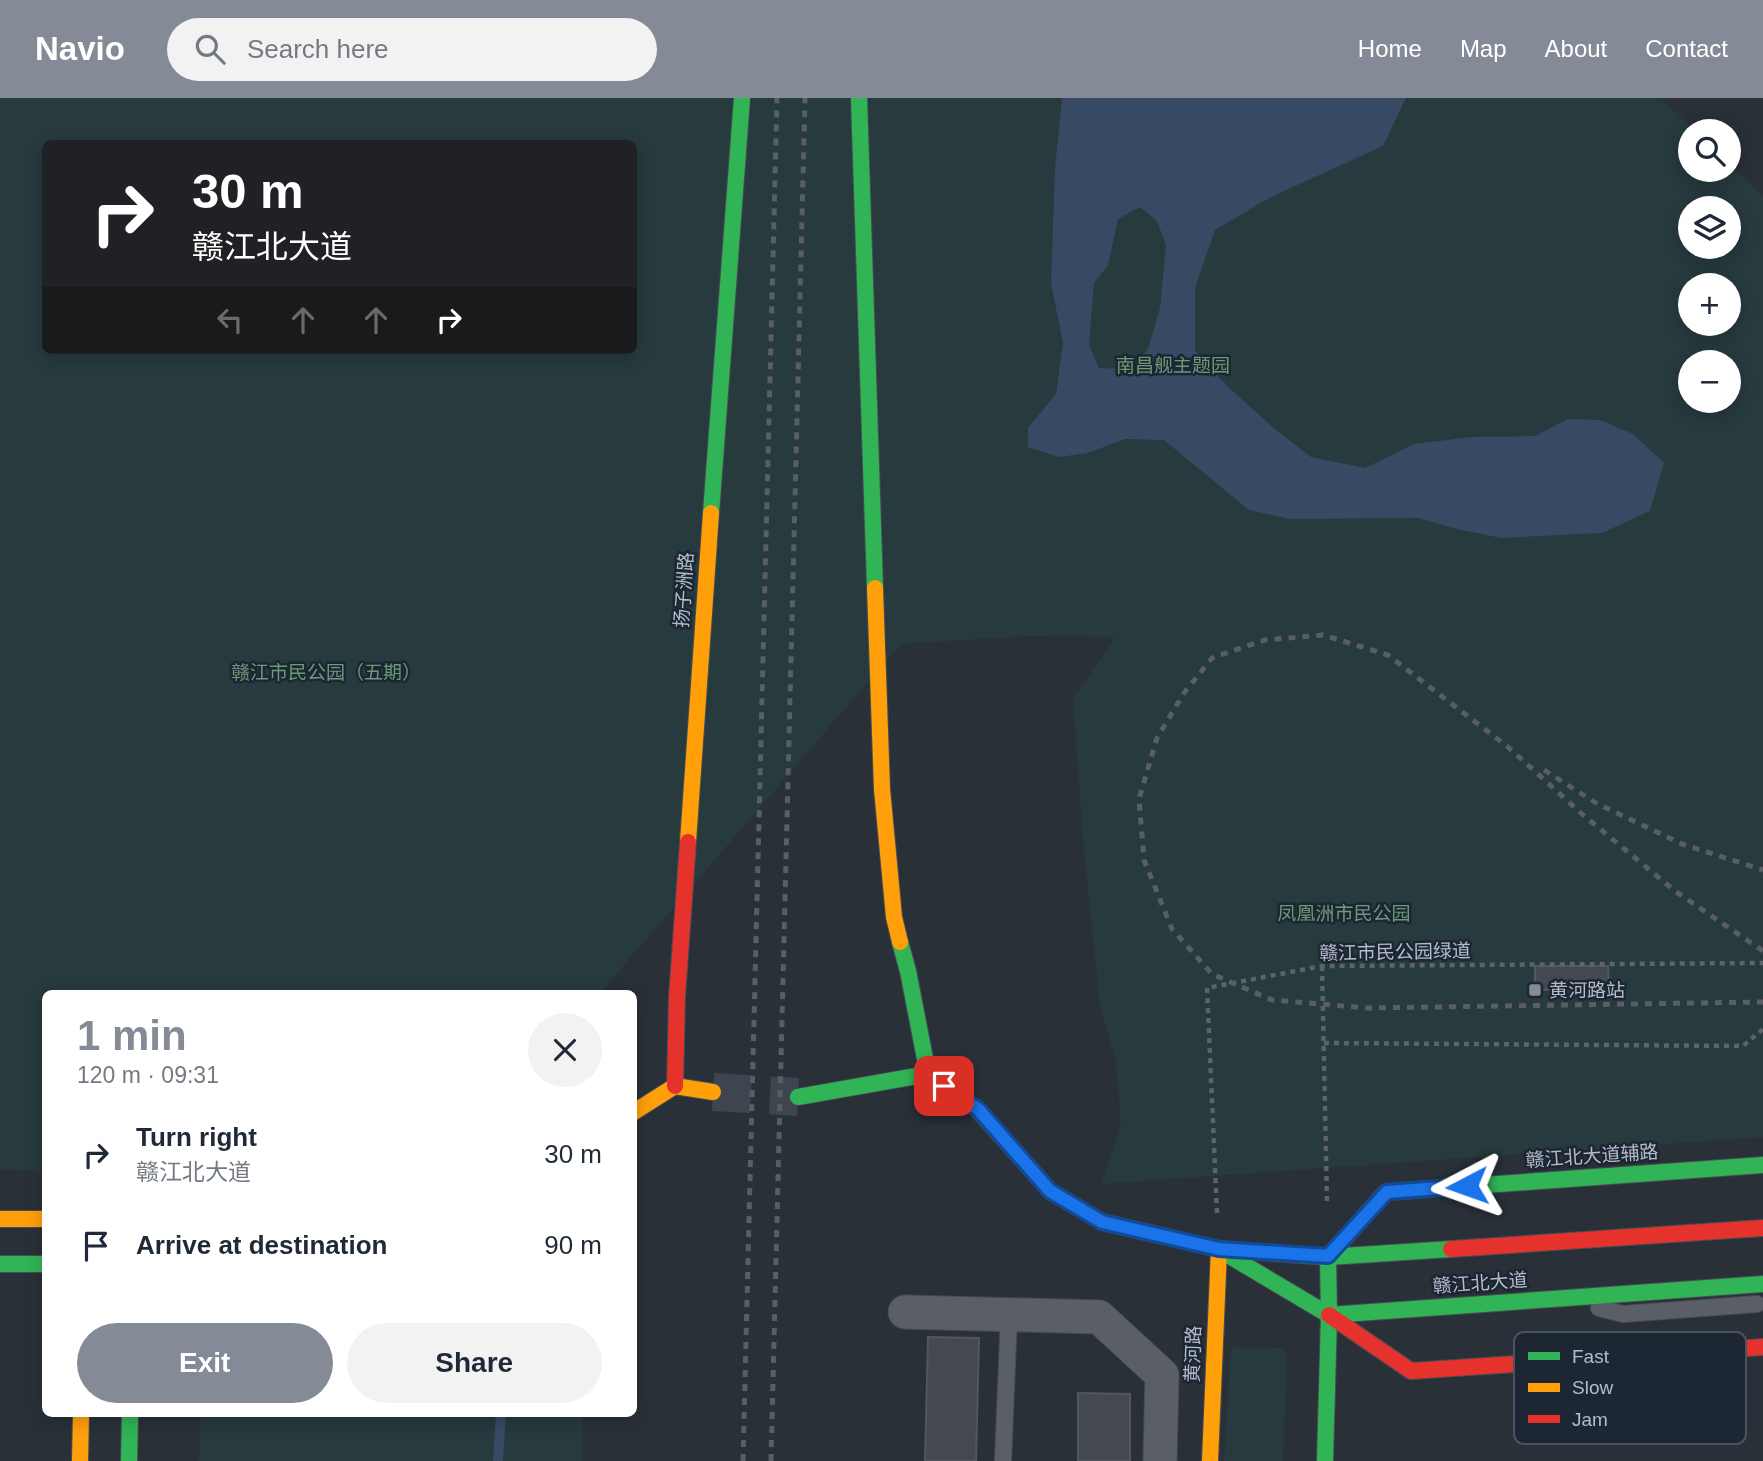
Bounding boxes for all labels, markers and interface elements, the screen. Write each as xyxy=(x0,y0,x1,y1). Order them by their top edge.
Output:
search box xyxy=(167,18,657,81)
text: Navio xyxy=(35,30,125,67)
icon: search xyxy=(191,30,229,68)
text: Search here xyxy=(247,34,389,64)
text: Home xyxy=(1358,35,1422,62)
text: Map xyxy=(1460,35,1507,62)
text: About xyxy=(1545,35,1607,62)
text: Contact xyxy=(1645,35,1728,62)
map controls xyxy=(1678,119,1741,413)
button: search xyxy=(1678,119,1741,182)
text: 30 m xyxy=(192,164,304,218)
icon: right xyxy=(77,168,168,259)
button: layers xyxy=(1678,196,1741,259)
text: 赣江北大道 xyxy=(192,229,352,265)
button: + xyxy=(1678,273,1741,336)
icon: left xyxy=(211,301,249,339)
icon: ahead xyxy=(284,301,322,339)
icon: ahead xyxy=(357,301,395,339)
icon: right xyxy=(430,301,468,339)
button: − xyxy=(1678,350,1741,413)
park label: 南昌舰主题园 xyxy=(1116,355,1230,376)
street label: 扬子洲路 xyxy=(671,551,697,629)
park label: 赣江市民公园（五期） xyxy=(231,662,421,683)
park label: 凤凰洲市民公园 xyxy=(1277,903,1411,924)
street label: 赣江市民公园绿道 xyxy=(1319,940,1471,964)
place label: 黄河路站 xyxy=(1549,980,1625,1001)
marker: 黄河路站 xyxy=(1527,982,1543,998)
text: 1 min xyxy=(77,1012,187,1059)
button: close xyxy=(528,1013,602,1087)
pin xyxy=(914,1056,974,1116)
text: 120 m · 09:31 xyxy=(77,1062,219,1088)
icon: arrive xyxy=(925,1067,963,1105)
text: Turn right xyxy=(136,1122,257,1152)
icon: right xyxy=(77,1136,115,1174)
text: 30 m xyxy=(544,1139,602,1169)
street label: 赣江北大道辅路 xyxy=(1525,1141,1659,1171)
position arrow xyxy=(1430,1149,1504,1223)
text: 赣江北大道 xyxy=(136,1159,251,1185)
icon: arrive xyxy=(77,1227,115,1265)
text: Arrive at destination xyxy=(136,1230,387,1260)
text: 90 m xyxy=(544,1230,602,1260)
street label: 赣江北大道 xyxy=(1432,1269,1528,1297)
button: Exit xyxy=(77,1323,333,1403)
button: Share xyxy=(347,1323,602,1403)
street label: 黄河路 xyxy=(1182,1325,1204,1383)
legend xyxy=(1514,1332,1746,1444)
text: Fast xyxy=(1572,1346,1610,1367)
text: Slow xyxy=(1572,1377,1613,1398)
text: Jam xyxy=(1572,1409,1608,1430)

